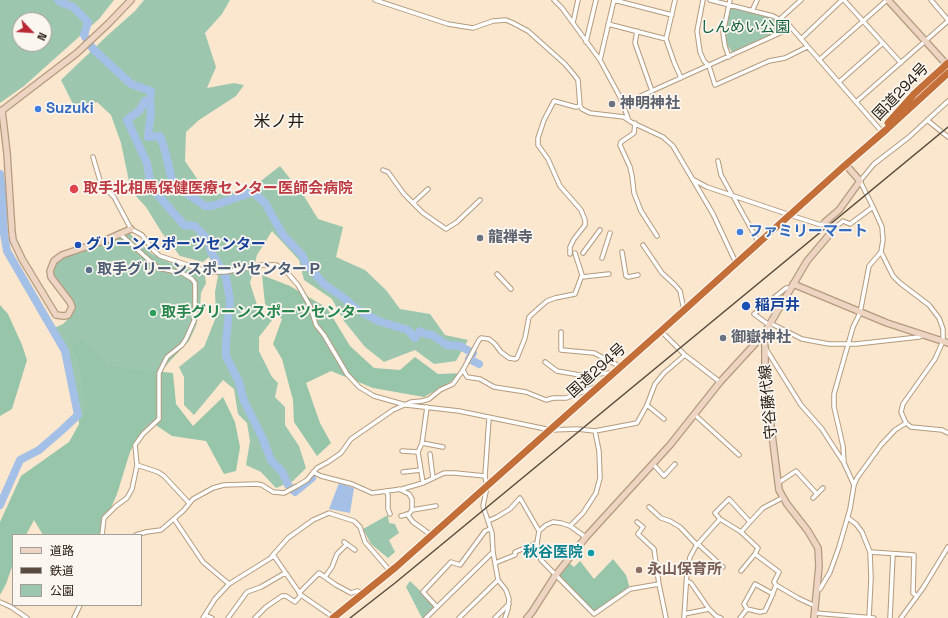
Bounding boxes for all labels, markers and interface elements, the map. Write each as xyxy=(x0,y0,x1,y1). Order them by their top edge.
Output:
north arrow xyxy=(12,12,52,52)
park label: しんめい公園 xyxy=(700,19,790,37)
text: N xyxy=(34,30,50,43)
street label: 国道294号 xyxy=(869,60,933,124)
place label: 神明神社 xyxy=(620,95,680,113)
marker: 神明神社 xyxy=(607,99,617,109)
place label: Suzuki xyxy=(46,100,94,118)
marker: Suzuki xyxy=(33,104,43,114)
district label: 米ノ井 xyxy=(254,112,304,132)
place label: 取手北相馬保健医療センター医師会病院 xyxy=(83,180,353,198)
marker: 取手北相馬保健医療センター医師会病院 xyxy=(68,183,80,195)
place label: ファミリーマート xyxy=(748,223,868,241)
marker: ファミリーマート xyxy=(735,227,745,237)
place label: 龍禅寺 xyxy=(488,229,533,247)
marker: 龍禅寺 xyxy=(475,233,485,243)
place label: グリーンスポーツセンター xyxy=(86,236,266,254)
marker: グリーンスポーツセンター xyxy=(73,240,83,250)
place label: 取手グリーンスポーツセンターＰ xyxy=(97,261,322,279)
marker: 取手グリーンスポーツセンターＰ xyxy=(84,265,94,275)
place label: 稲戸井 xyxy=(755,297,800,315)
marker: 稲戸井 xyxy=(740,300,752,312)
place label: 取手グリーンスポーツセンター xyxy=(161,304,371,322)
marker: 取手グリーンスポーツセンター xyxy=(148,308,158,318)
place label: 御嶽神社 xyxy=(731,329,791,347)
marker: 御嶽神社 xyxy=(718,333,728,343)
street label: 国道294号 xyxy=(564,340,630,402)
street label: 守谷藤代線 xyxy=(757,364,781,440)
legend xyxy=(12,534,142,606)
text: 道路 xyxy=(50,543,74,559)
place label: 秋谷医院 xyxy=(523,544,583,562)
marker: 秋谷医院 xyxy=(586,548,596,558)
place label: 永山保育所 xyxy=(647,561,722,579)
text: 鉄道 xyxy=(50,563,74,579)
marker: 永山保育所 xyxy=(634,565,644,575)
text: 公園 xyxy=(50,583,74,599)

